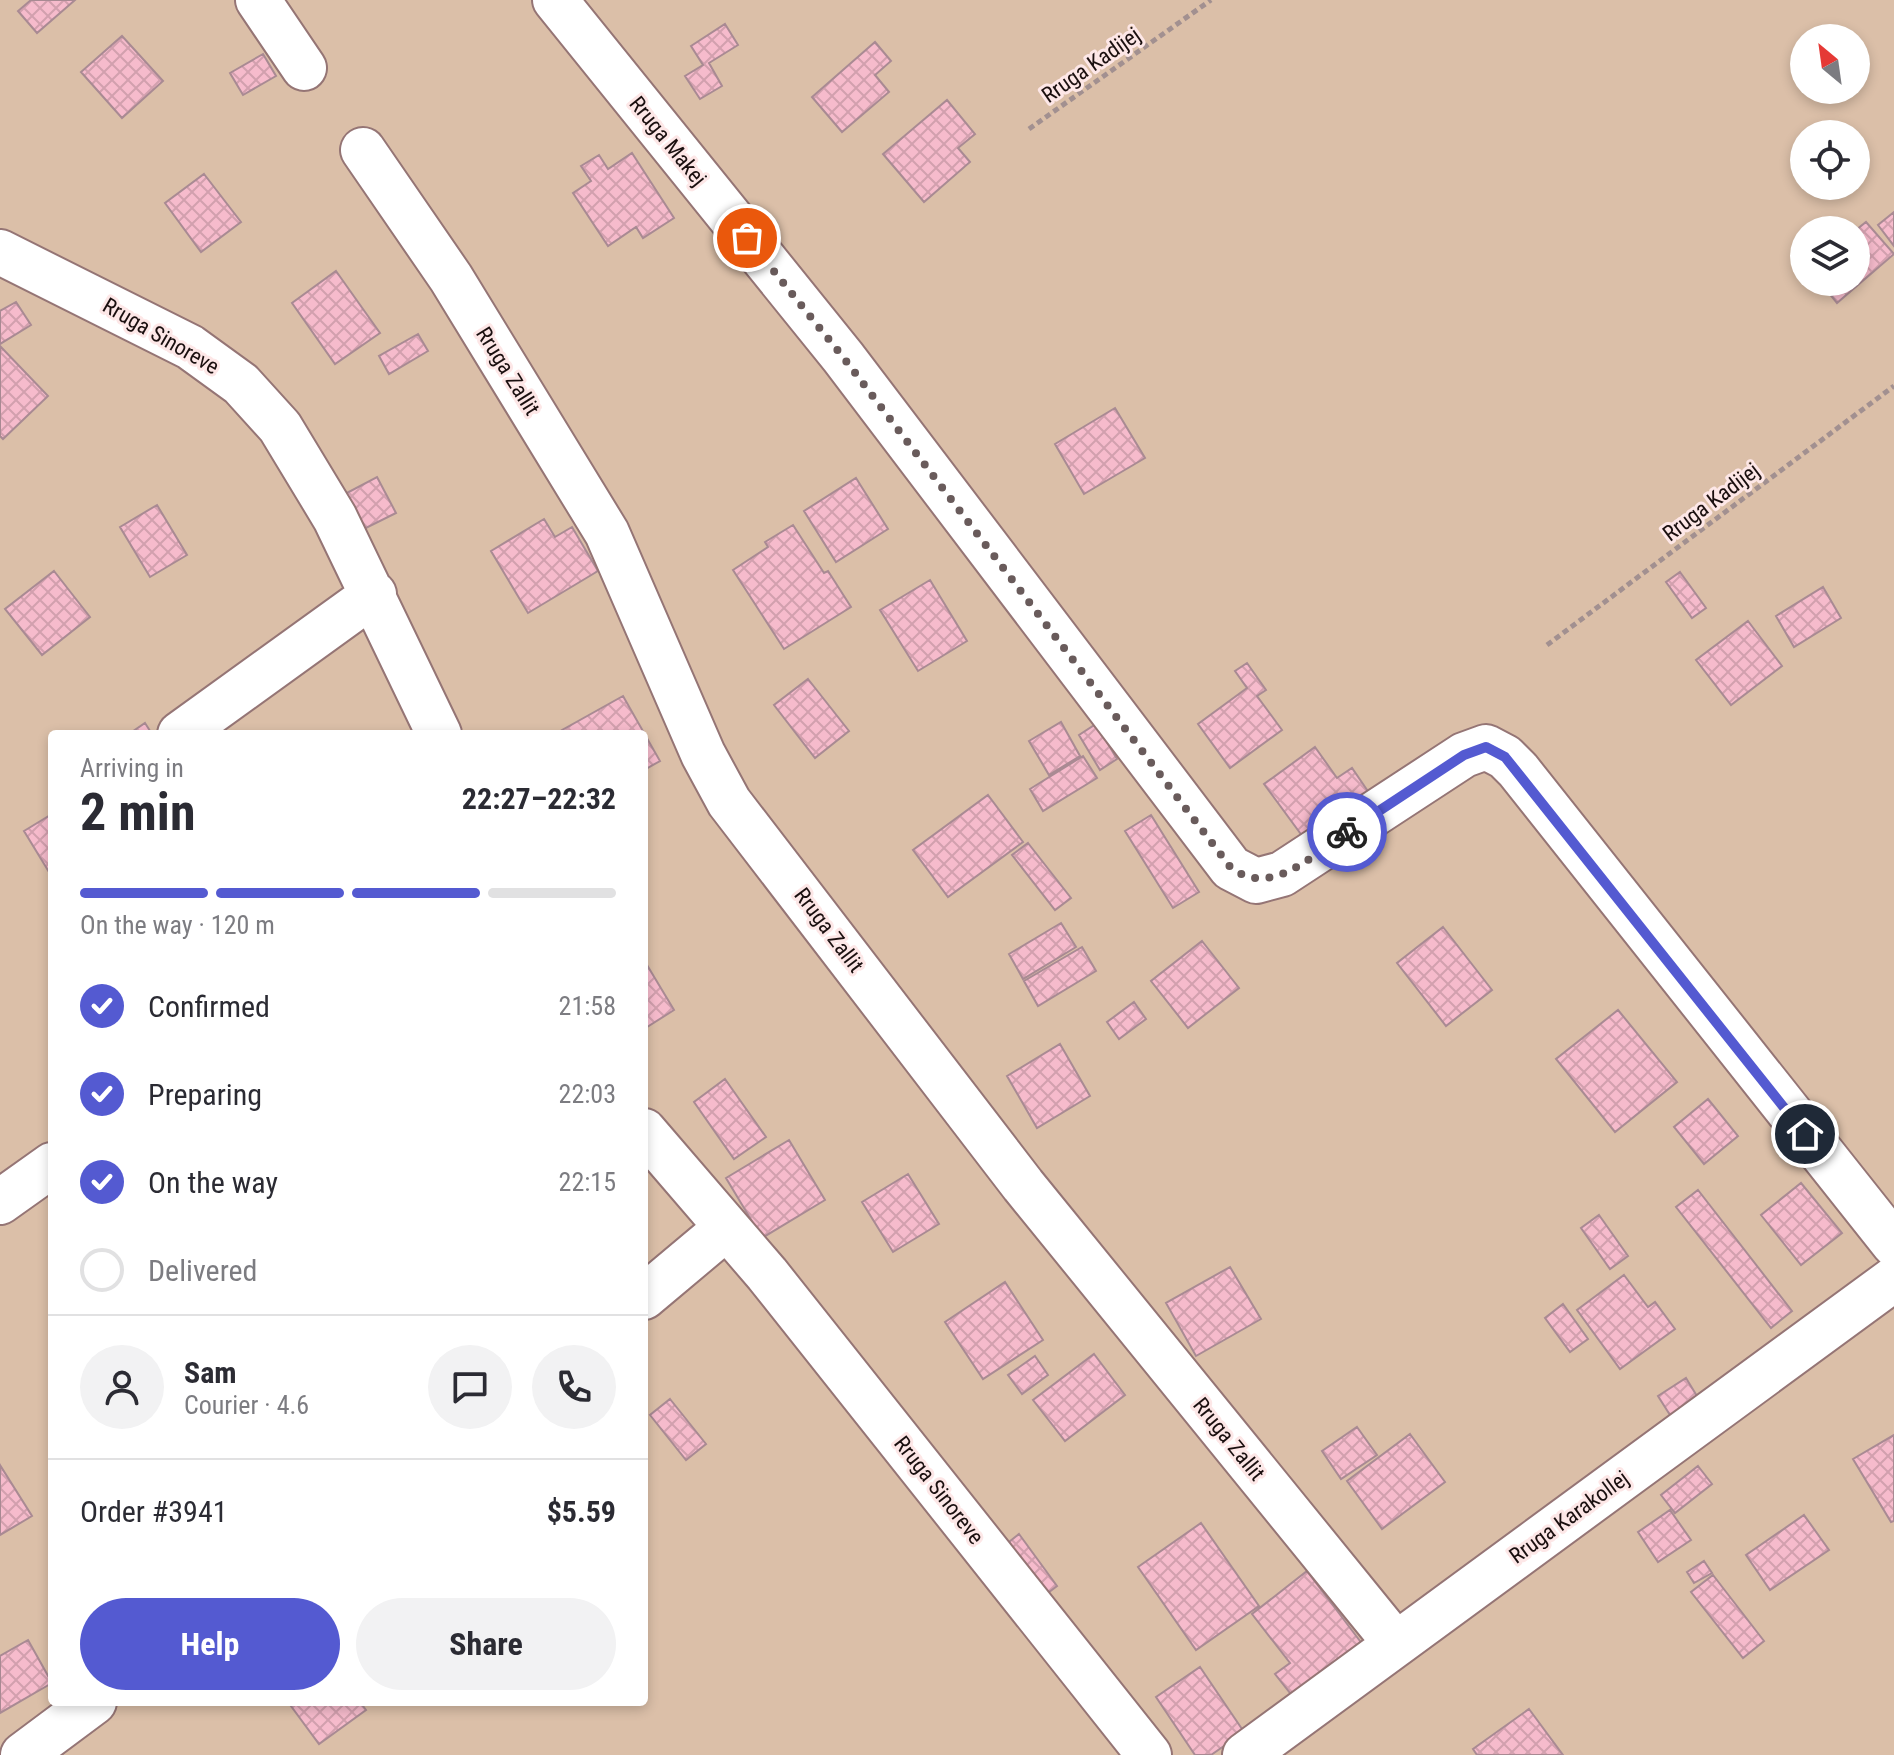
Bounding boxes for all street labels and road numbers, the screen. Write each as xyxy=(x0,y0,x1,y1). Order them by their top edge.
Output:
street label: Rruga Kadijej xyxy=(1037,22,1145,108)
street label: Rruga Makej xyxy=(624,91,712,191)
street label: Rruga Sinoreve xyxy=(99,293,223,379)
street label: Rruga Zallit xyxy=(471,322,545,420)
street label: Rruga Kadijej xyxy=(1658,458,1764,546)
street label: Rruga Zallit xyxy=(789,883,869,977)
street label: Rruga Zallit xyxy=(1188,1393,1270,1485)
street label: Rruga Sinoreve xyxy=(889,1431,989,1549)
street label: Rruga Karakollej xyxy=(1505,1465,1633,1569)

